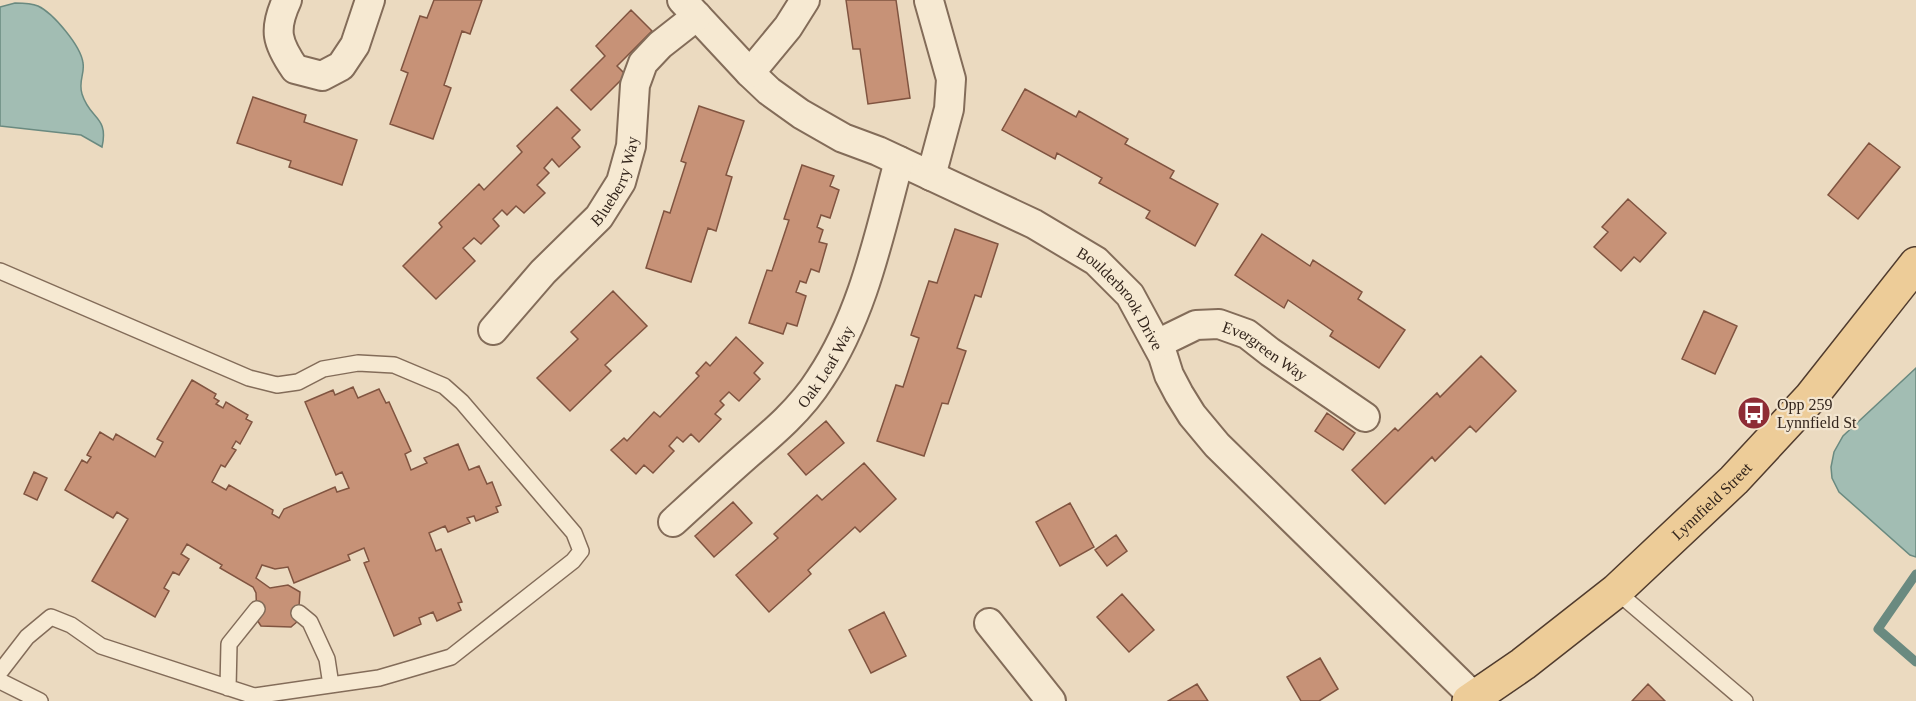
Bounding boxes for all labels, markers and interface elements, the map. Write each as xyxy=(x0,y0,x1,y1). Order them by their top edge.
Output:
street label: Blueberry Way xyxy=(587,136,642,229)
street label: Boulderbrook Drive xyxy=(1074,244,1166,353)
street label: Evergreen Way xyxy=(1220,318,1311,385)
street label: Oak Leaf Way xyxy=(794,323,858,411)
bus stop icon: Opp 259 Lynnfield St xyxy=(1736,395,1772,431)
place label: Opp 259 Lynnfield St xyxy=(1777,396,1857,432)
street label: Lynnfield Street xyxy=(1668,459,1755,543)

